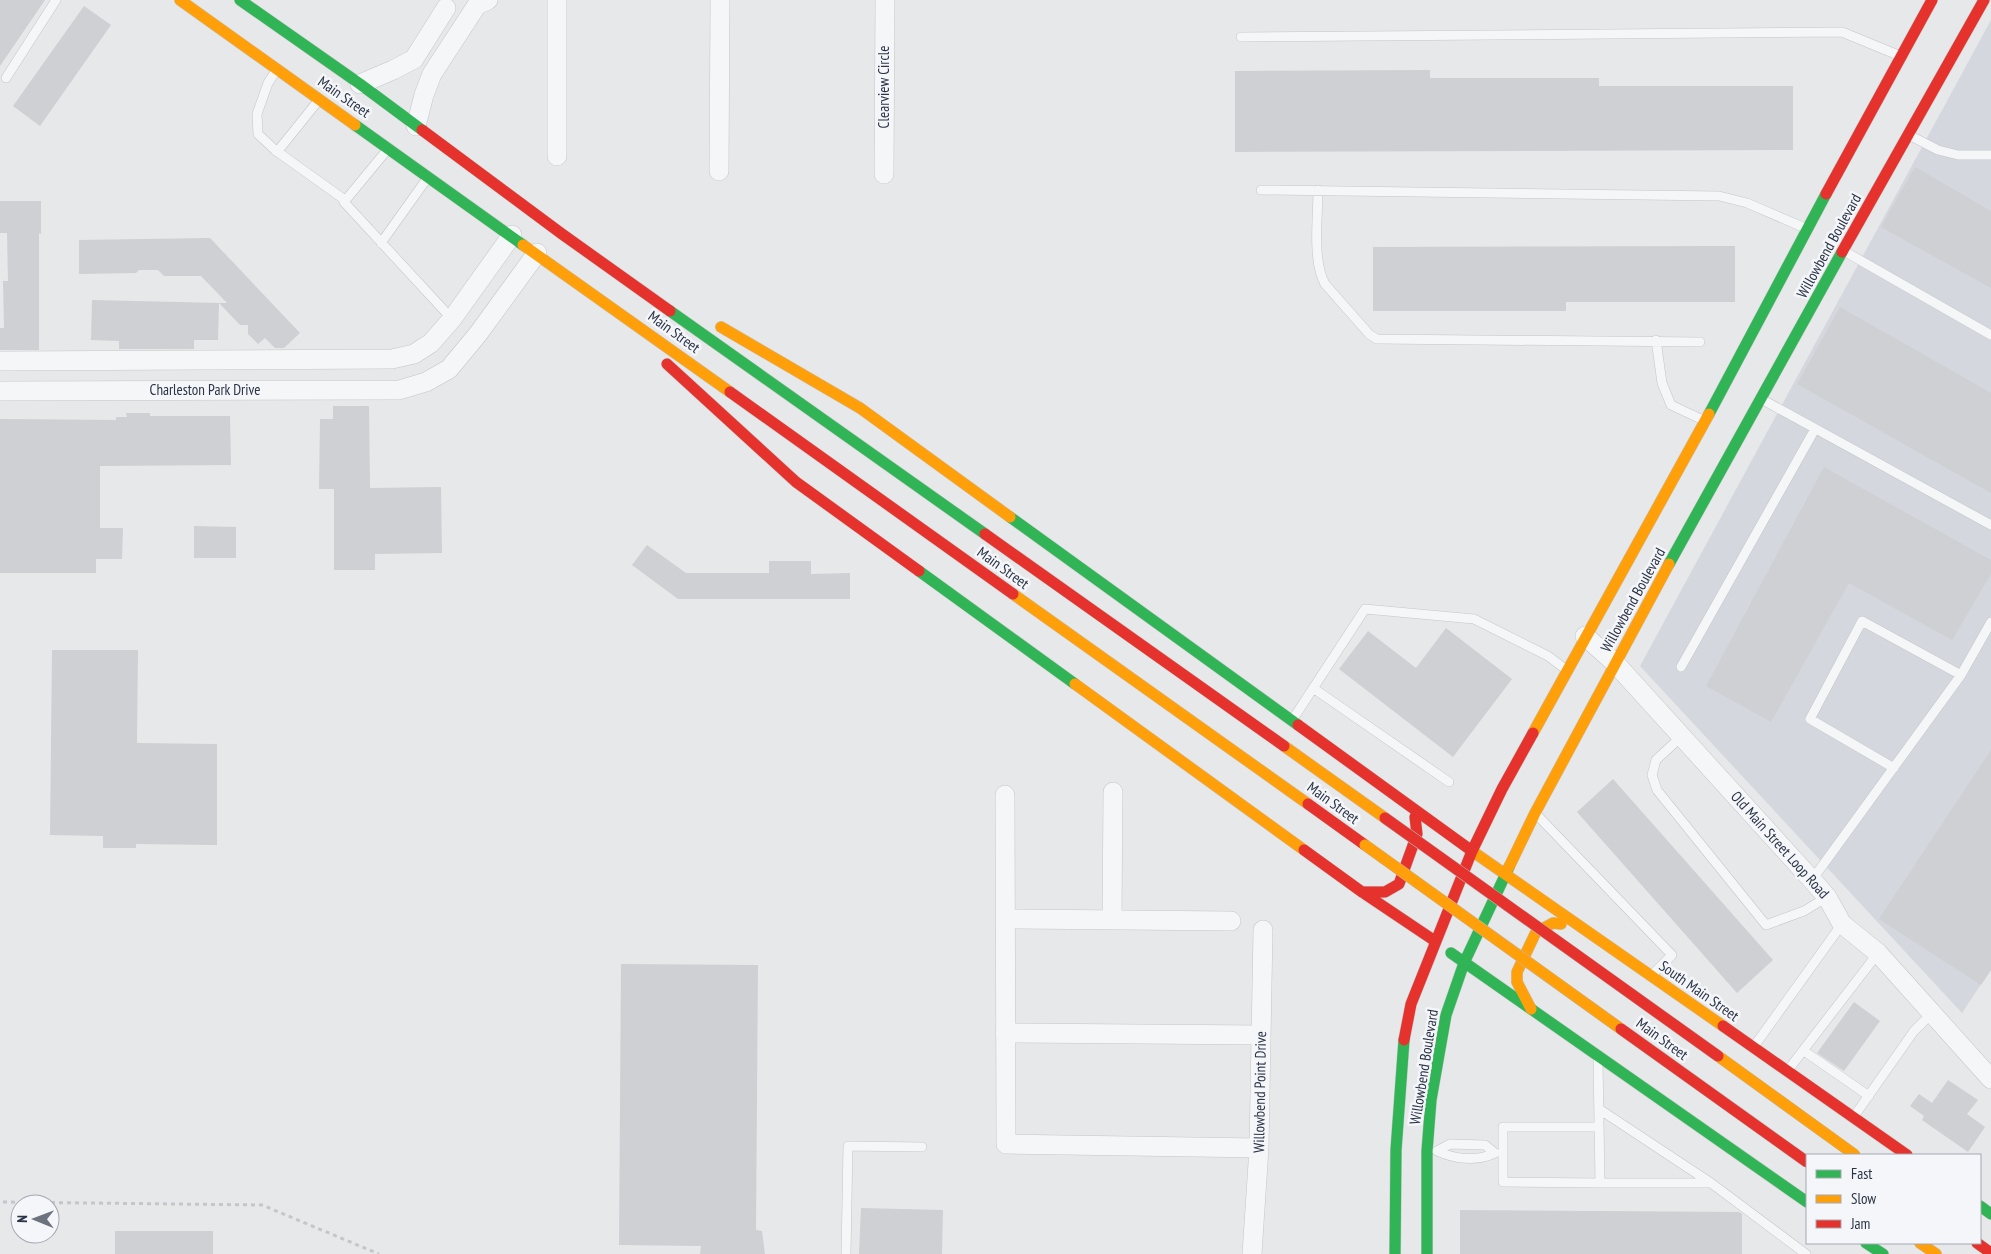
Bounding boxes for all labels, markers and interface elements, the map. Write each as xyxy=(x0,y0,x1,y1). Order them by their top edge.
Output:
street label: Clearview Circle xyxy=(874,46,893,128)
street label: Main Street xyxy=(314,72,374,121)
street label: Willowbend Boulevard xyxy=(1792,190,1865,301)
street label: Main Street xyxy=(645,306,704,357)
street label: Charleston Park Drive xyxy=(150,380,260,399)
street label: Main Street xyxy=(974,542,1033,593)
street label: Willowbend Boulevard xyxy=(1596,544,1669,655)
street label: Main Street xyxy=(1304,777,1363,828)
street label: Old Main Street Loop Road xyxy=(1727,787,1834,902)
street label: South Main Street xyxy=(1656,956,1743,1025)
street label: Willowbend Boulevard xyxy=(1405,1008,1442,1126)
street label: Main Street xyxy=(1633,1013,1692,1064)
street label: Willowbend Point Drive xyxy=(1249,1031,1270,1153)
legend xyxy=(1806,1154,1981,1244)
text: Fast xyxy=(1851,1164,1872,1183)
text: Slow xyxy=(1851,1189,1876,1208)
north arrow xyxy=(10,1194,60,1244)
text: Jam xyxy=(1850,1214,1870,1233)
text: N xyxy=(13,1215,31,1223)

